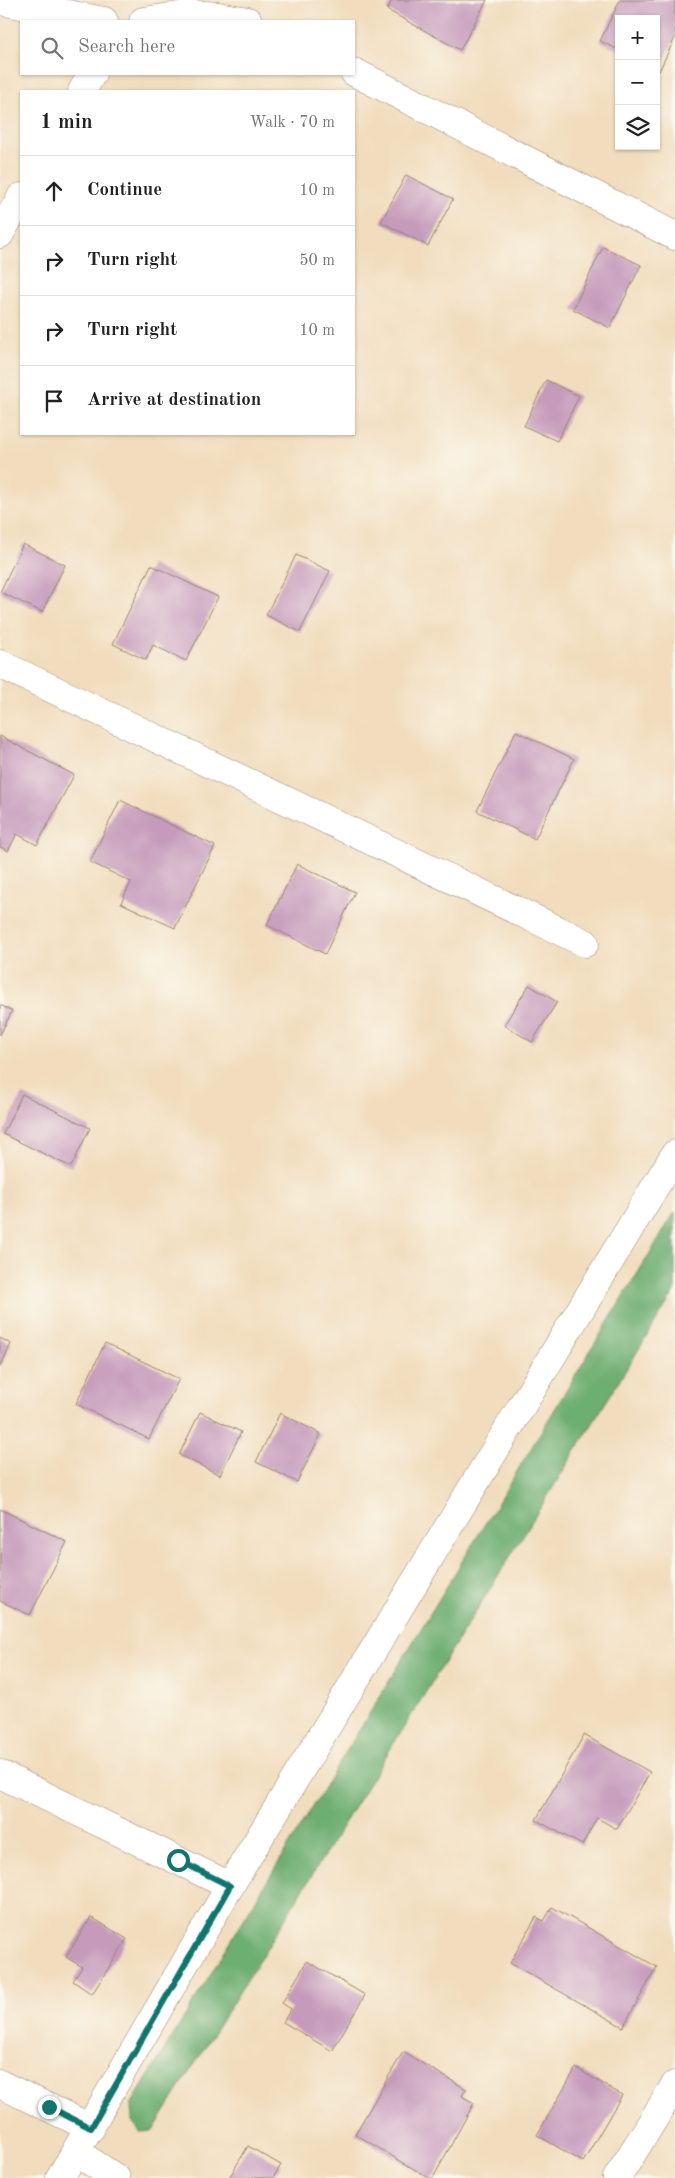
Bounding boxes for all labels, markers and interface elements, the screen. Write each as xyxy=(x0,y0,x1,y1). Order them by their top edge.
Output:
map controls xyxy=(615,15,660,150)
button: + xyxy=(615,15,660,60)
search box xyxy=(20,20,355,75)
icon: search xyxy=(38,34,66,62)
text: Search here xyxy=(78,38,175,57)
button: − xyxy=(615,60,660,105)
button: layers xyxy=(615,105,660,150)
text: 1 min xyxy=(40,112,93,133)
text: Walk · 70 m xyxy=(249,115,335,131)
icon: ahead xyxy=(40,177,68,205)
text: Continue xyxy=(87,181,162,200)
text: 10 m xyxy=(299,183,335,199)
icon: right xyxy=(40,247,68,275)
text: Turn right xyxy=(87,251,177,270)
text: 50 m xyxy=(299,253,335,269)
icon: right xyxy=(40,317,68,345)
text: Turn right xyxy=(87,321,177,340)
text: 10 m xyxy=(299,323,335,339)
icon: arrive xyxy=(40,387,68,415)
text: Arrive at destination xyxy=(87,391,261,410)
route start xyxy=(167,1849,190,1872)
route end xyxy=(38,2096,61,2119)

